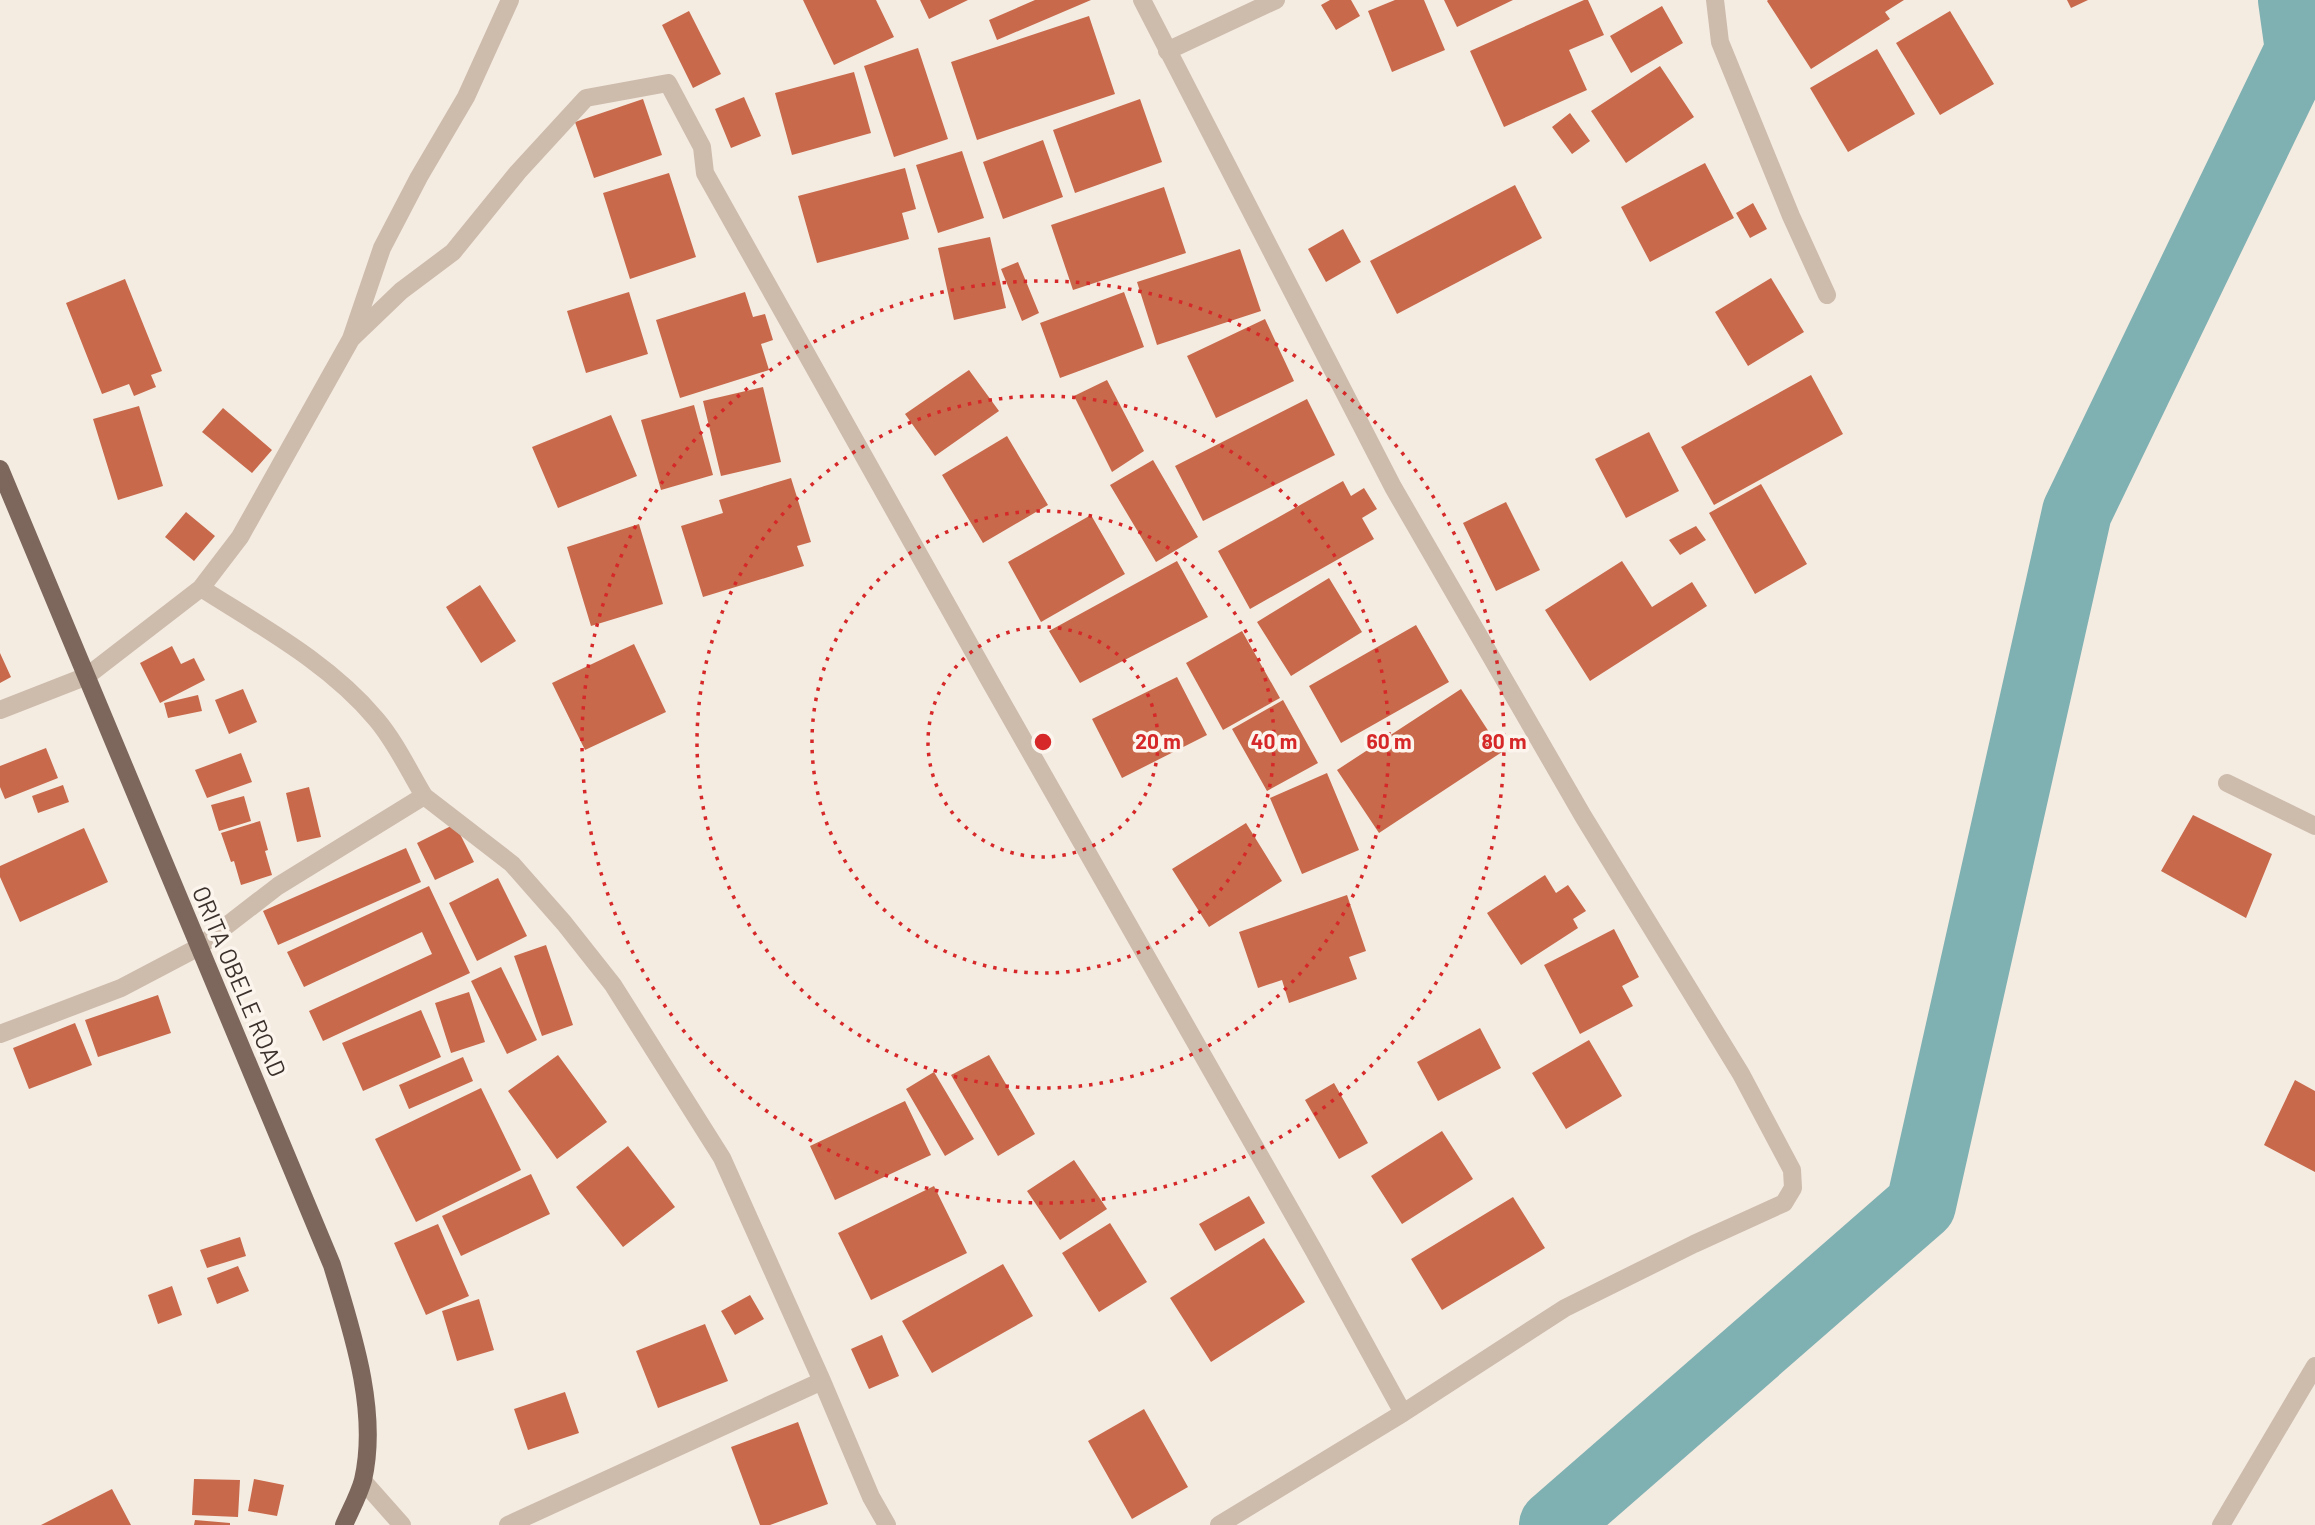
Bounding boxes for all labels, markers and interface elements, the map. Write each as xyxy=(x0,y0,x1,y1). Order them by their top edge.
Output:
text: 20 m xyxy=(1135,728,1181,753)
text: 40 m xyxy=(1251,728,1297,753)
text: 60 m xyxy=(1367,728,1411,753)
text: 80 m xyxy=(1481,728,1527,753)
centre of rings xyxy=(1031,730,1055,754)
street label: ORITA OBELE ROAD xyxy=(187,881,293,1081)

